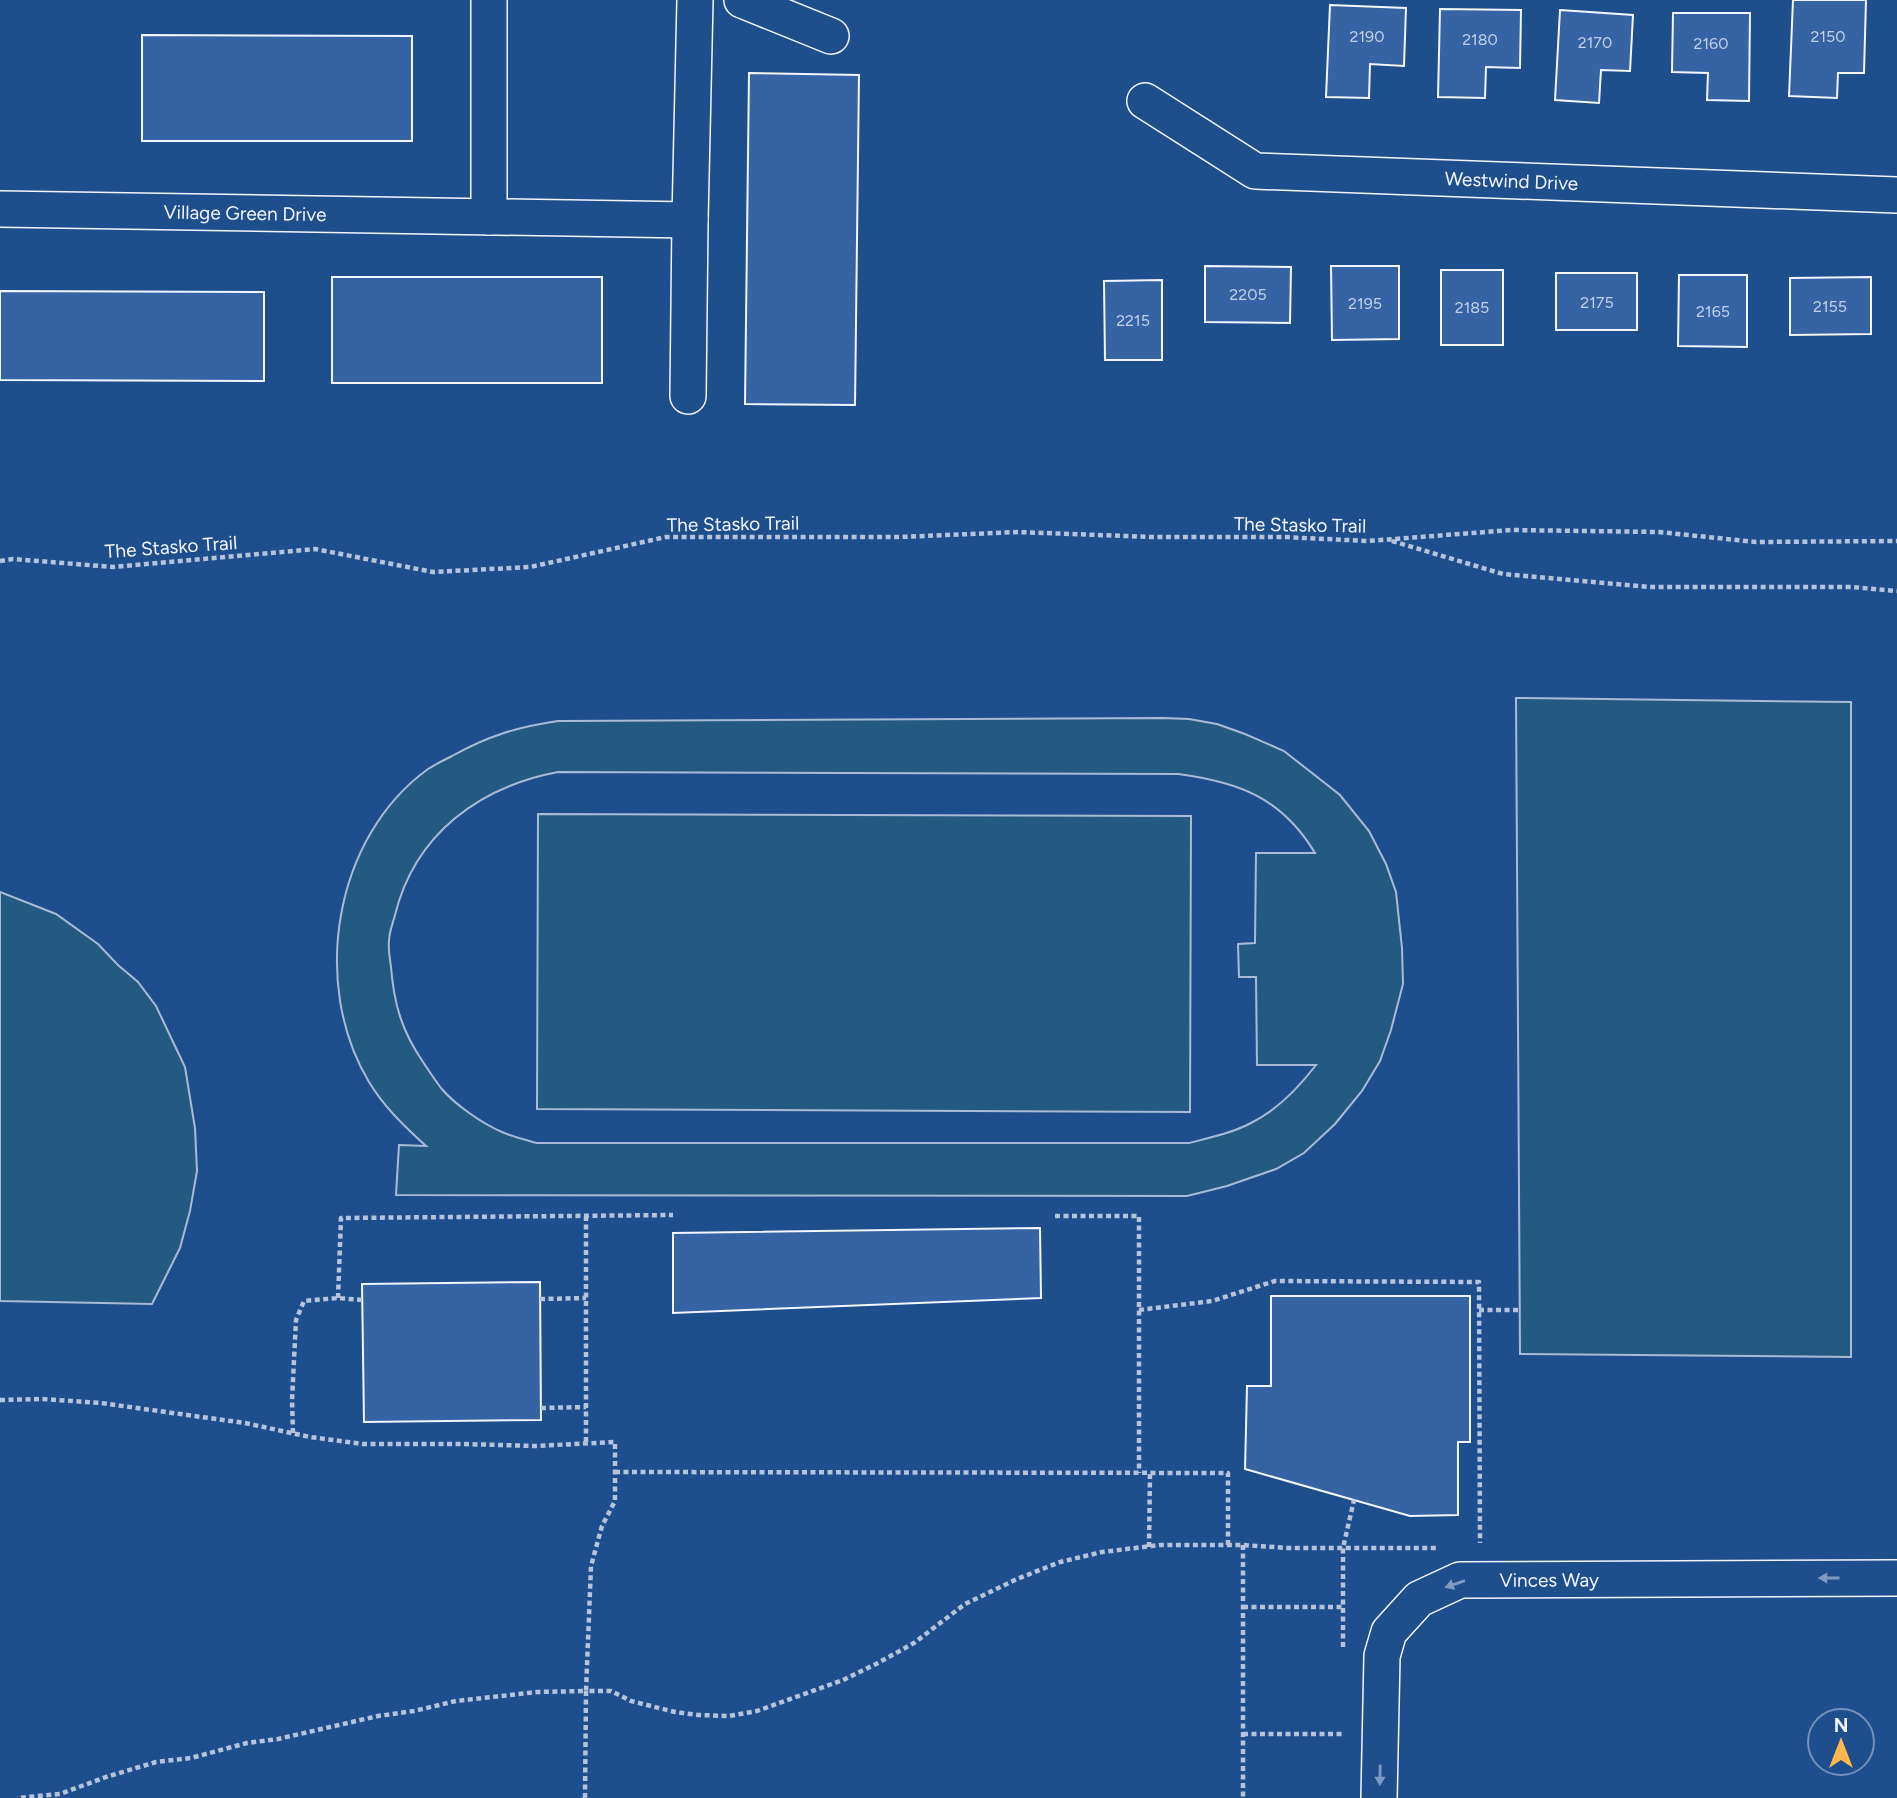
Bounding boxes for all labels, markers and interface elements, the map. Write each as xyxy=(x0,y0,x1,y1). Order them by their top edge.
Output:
house number: 2190 xyxy=(1350,27,1384,46)
house number: 2150 xyxy=(1810,27,1846,46)
house number: 2180 xyxy=(1462,30,1498,49)
house number: 2170 xyxy=(1578,33,1612,52)
house number: 2160 xyxy=(1694,34,1728,53)
street label: Westwind Drive xyxy=(1444,167,1579,195)
street label: Village Green Drive xyxy=(163,200,327,226)
house number: 2205 xyxy=(1229,285,1267,304)
house number: 2175 xyxy=(1580,293,1614,312)
house number: 2195 xyxy=(1348,294,1382,313)
house number: 2155 xyxy=(1813,297,1847,316)
house number: 2185 xyxy=(1455,298,1489,317)
house number: 2165 xyxy=(1696,302,1730,321)
house number: 2215 xyxy=(1116,311,1150,330)
street label: The Stasko Trail xyxy=(667,511,799,537)
street label: The Stasko Trail xyxy=(1234,512,1366,538)
street label: The Stasko Trail xyxy=(104,531,238,563)
street label: Vinces Way xyxy=(1499,1568,1599,1591)
one-way arrow xyxy=(1818,1572,1840,1584)
one-way arrow xyxy=(1445,1579,1466,1590)
north arrow xyxy=(1806,1707,1876,1777)
text: N xyxy=(1834,1714,1848,1737)
one-way arrow xyxy=(1374,1764,1385,1786)

